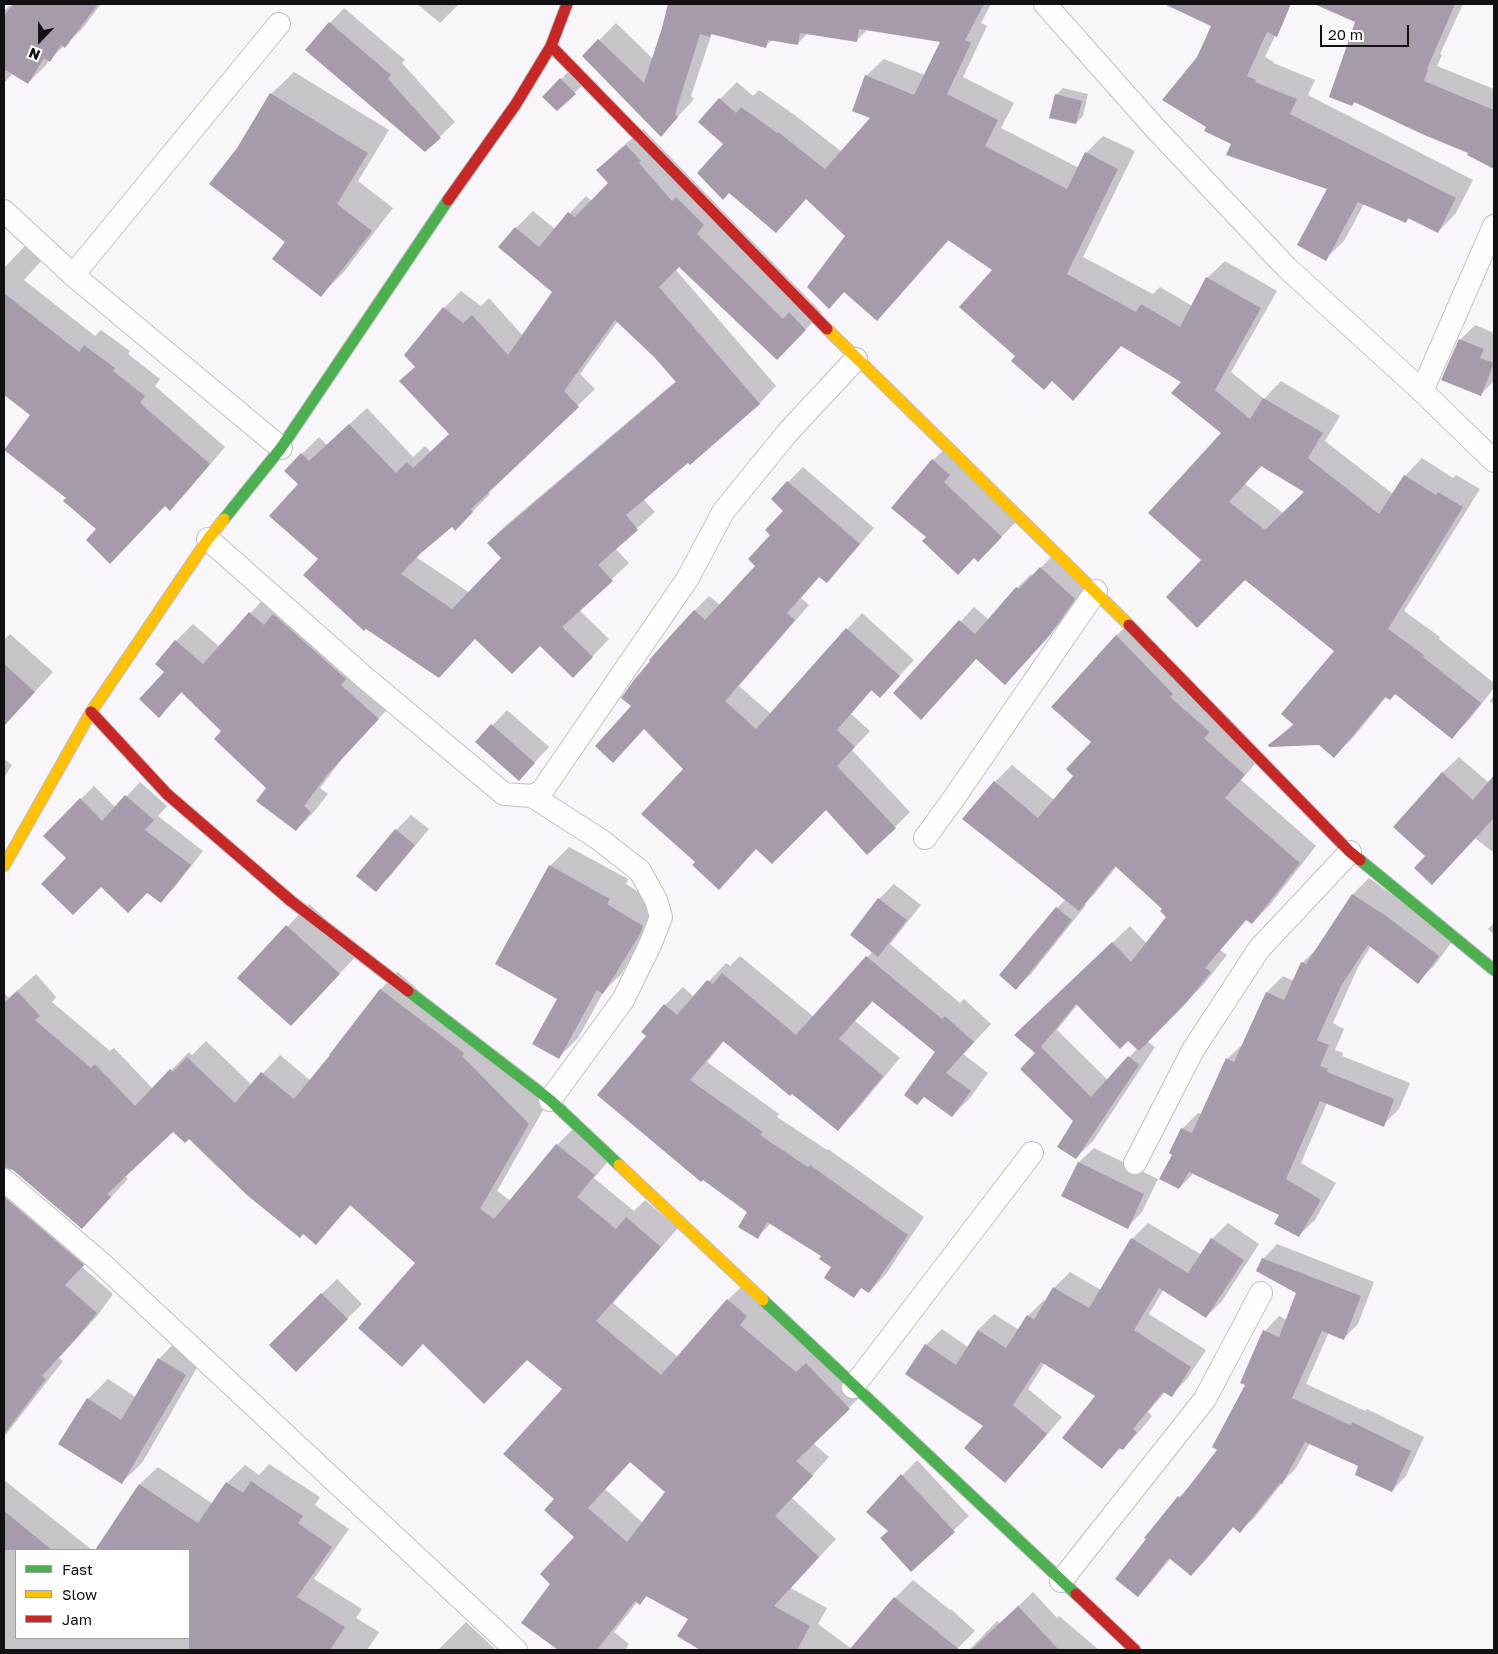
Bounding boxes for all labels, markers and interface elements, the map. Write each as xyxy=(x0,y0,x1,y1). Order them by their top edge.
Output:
north arrow xyxy=(15,15,65,65)
scale bar xyxy=(1323,15,1412,47)
text: 20 m xyxy=(1328,25,1363,43)
text: N xyxy=(26,45,42,64)
legend xyxy=(15,1549,190,1639)
text: Fast xyxy=(62,1560,93,1578)
text: Slow xyxy=(62,1585,97,1603)
text: Jam xyxy=(62,1610,92,1628)

